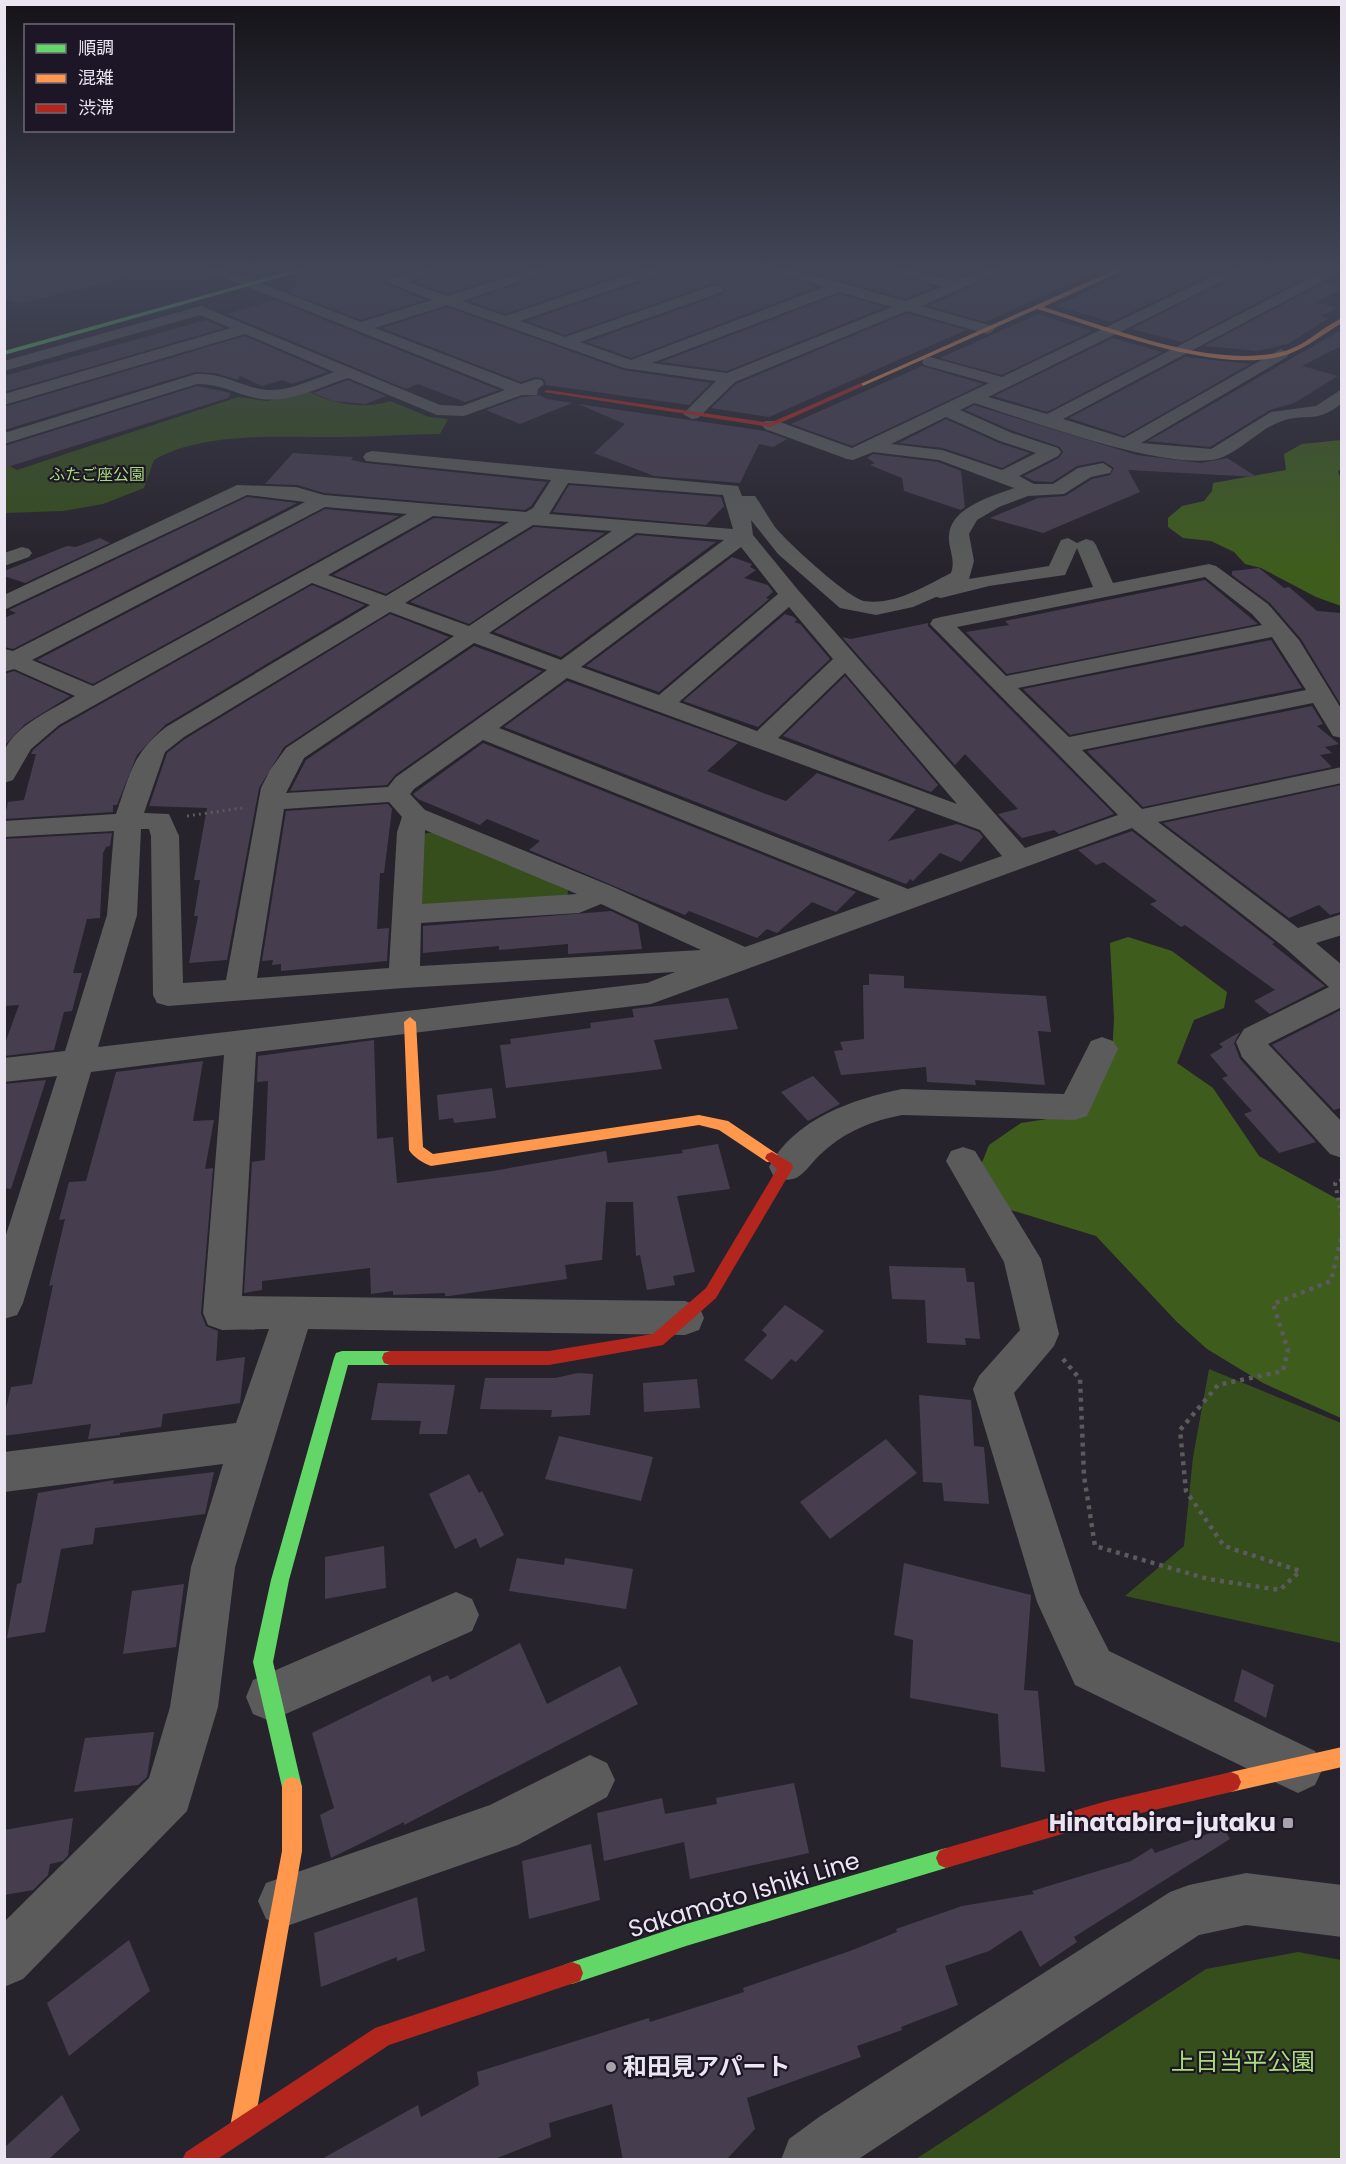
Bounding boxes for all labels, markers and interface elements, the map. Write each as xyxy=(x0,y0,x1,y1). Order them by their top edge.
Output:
legend xyxy=(24,24,234,132)
text: 順調 xyxy=(78,35,114,60)
text: 混雑 xyxy=(78,65,114,90)
text: 渋滞 xyxy=(78,95,114,120)
park label: ふたご座公園 xyxy=(49,463,145,486)
place label: Hinatabira-jutaku xyxy=(1049,1806,1276,1839)
marker: Hinatabira-jutaku xyxy=(1281,1816,1295,1830)
street label: Sakamoto Ishiki Line xyxy=(624,1844,864,1945)
park label: 上日当平公園 xyxy=(1171,2045,1315,2078)
place label: 和田見アパート xyxy=(623,2050,791,2083)
marker: 和田見アパート xyxy=(604,2060,618,2074)

